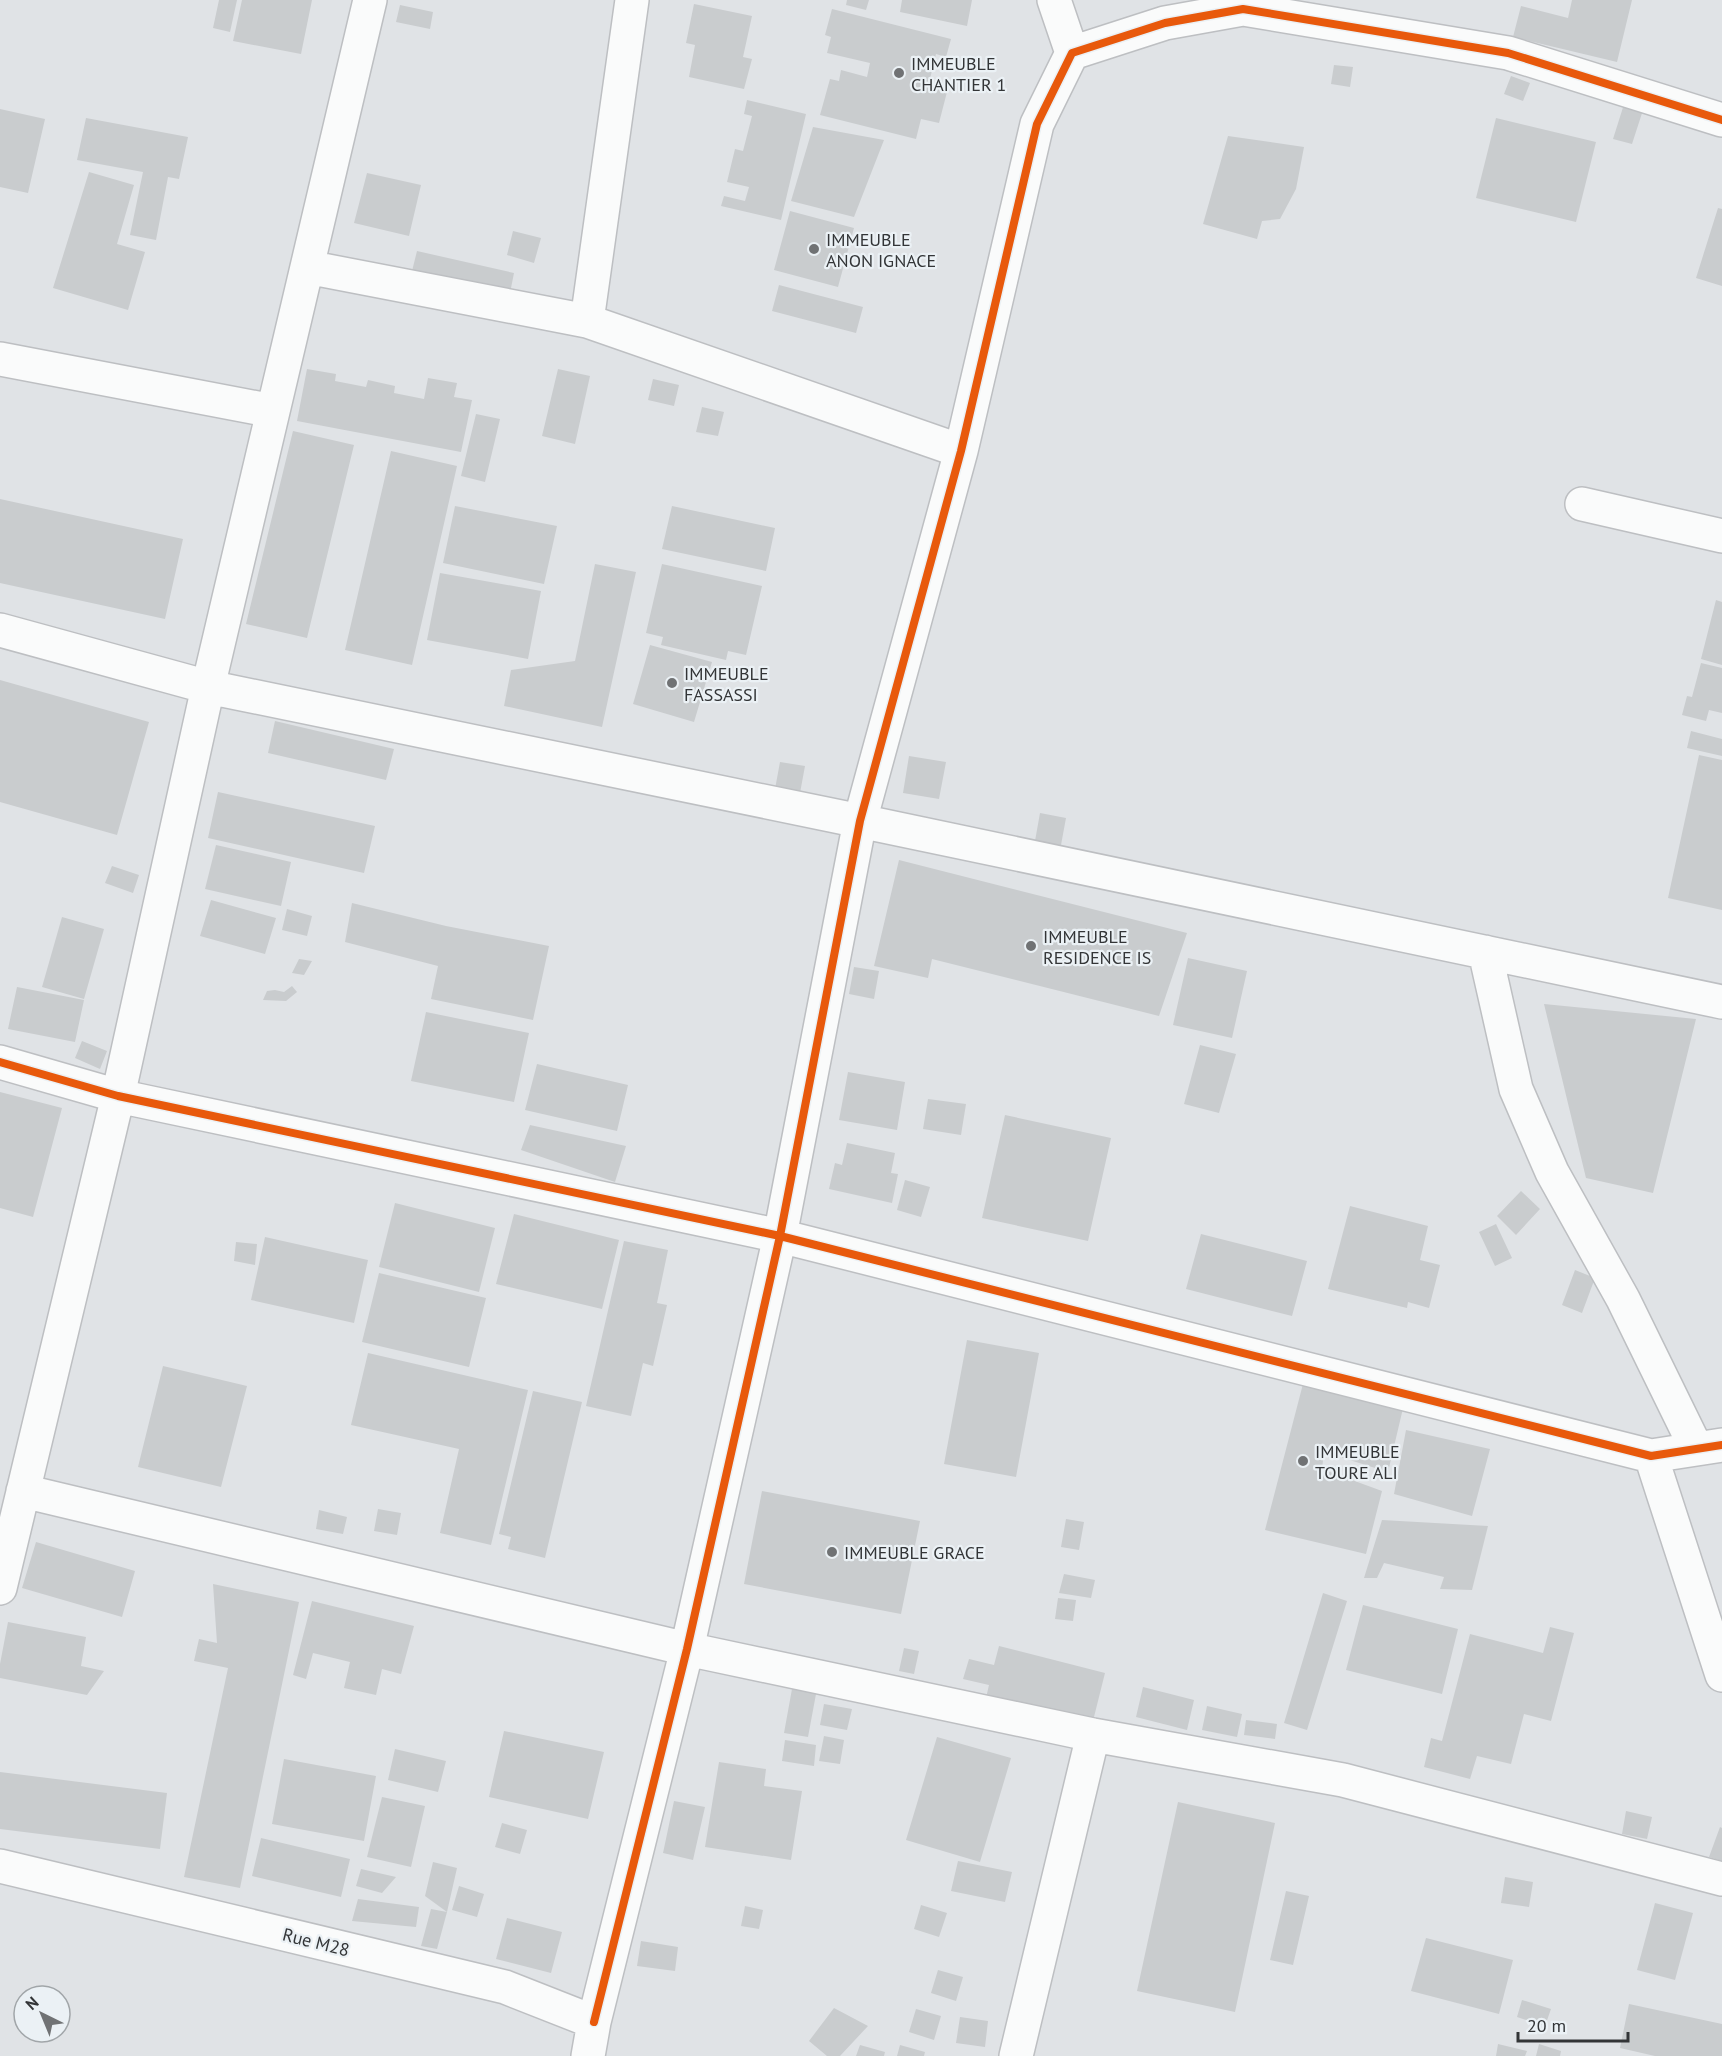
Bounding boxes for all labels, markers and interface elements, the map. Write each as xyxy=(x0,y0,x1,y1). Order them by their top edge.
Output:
place label: IMMEUBLE CHANTIER 1 xyxy=(911,52,1006,96)
marker: IMMEUBLE CHANTIER 1 xyxy=(892,66,906,80)
place label: IMMEUBLE ANON IGNACE xyxy=(826,228,936,272)
marker: IMMEUBLE ANON IGNACE xyxy=(807,242,821,256)
place label: IMMEUBLE FASSASSI xyxy=(684,662,769,706)
marker: IMMEUBLE FASSASSI xyxy=(665,676,679,690)
place label: IMMEUBLE RESIDENCE IS xyxy=(1043,925,1151,969)
marker: IMMEUBLE RESIDENCE IS xyxy=(1024,939,1038,953)
place label: IMMEUBLE TOURE ALI xyxy=(1315,1440,1400,1484)
marker: IMMEUBLE TOURE ALI xyxy=(1296,1454,1310,1468)
place label: IMMEUBLE GRACE xyxy=(844,1541,985,1564)
marker: IMMEUBLE GRACE xyxy=(825,1545,839,1559)
street label: Rue M28 xyxy=(280,1923,352,1961)
north arrow xyxy=(12,1984,72,2044)
text: N xyxy=(21,1992,42,2014)
scale bar xyxy=(1518,2005,1628,2043)
text: 20 m xyxy=(1527,2014,1566,2037)

